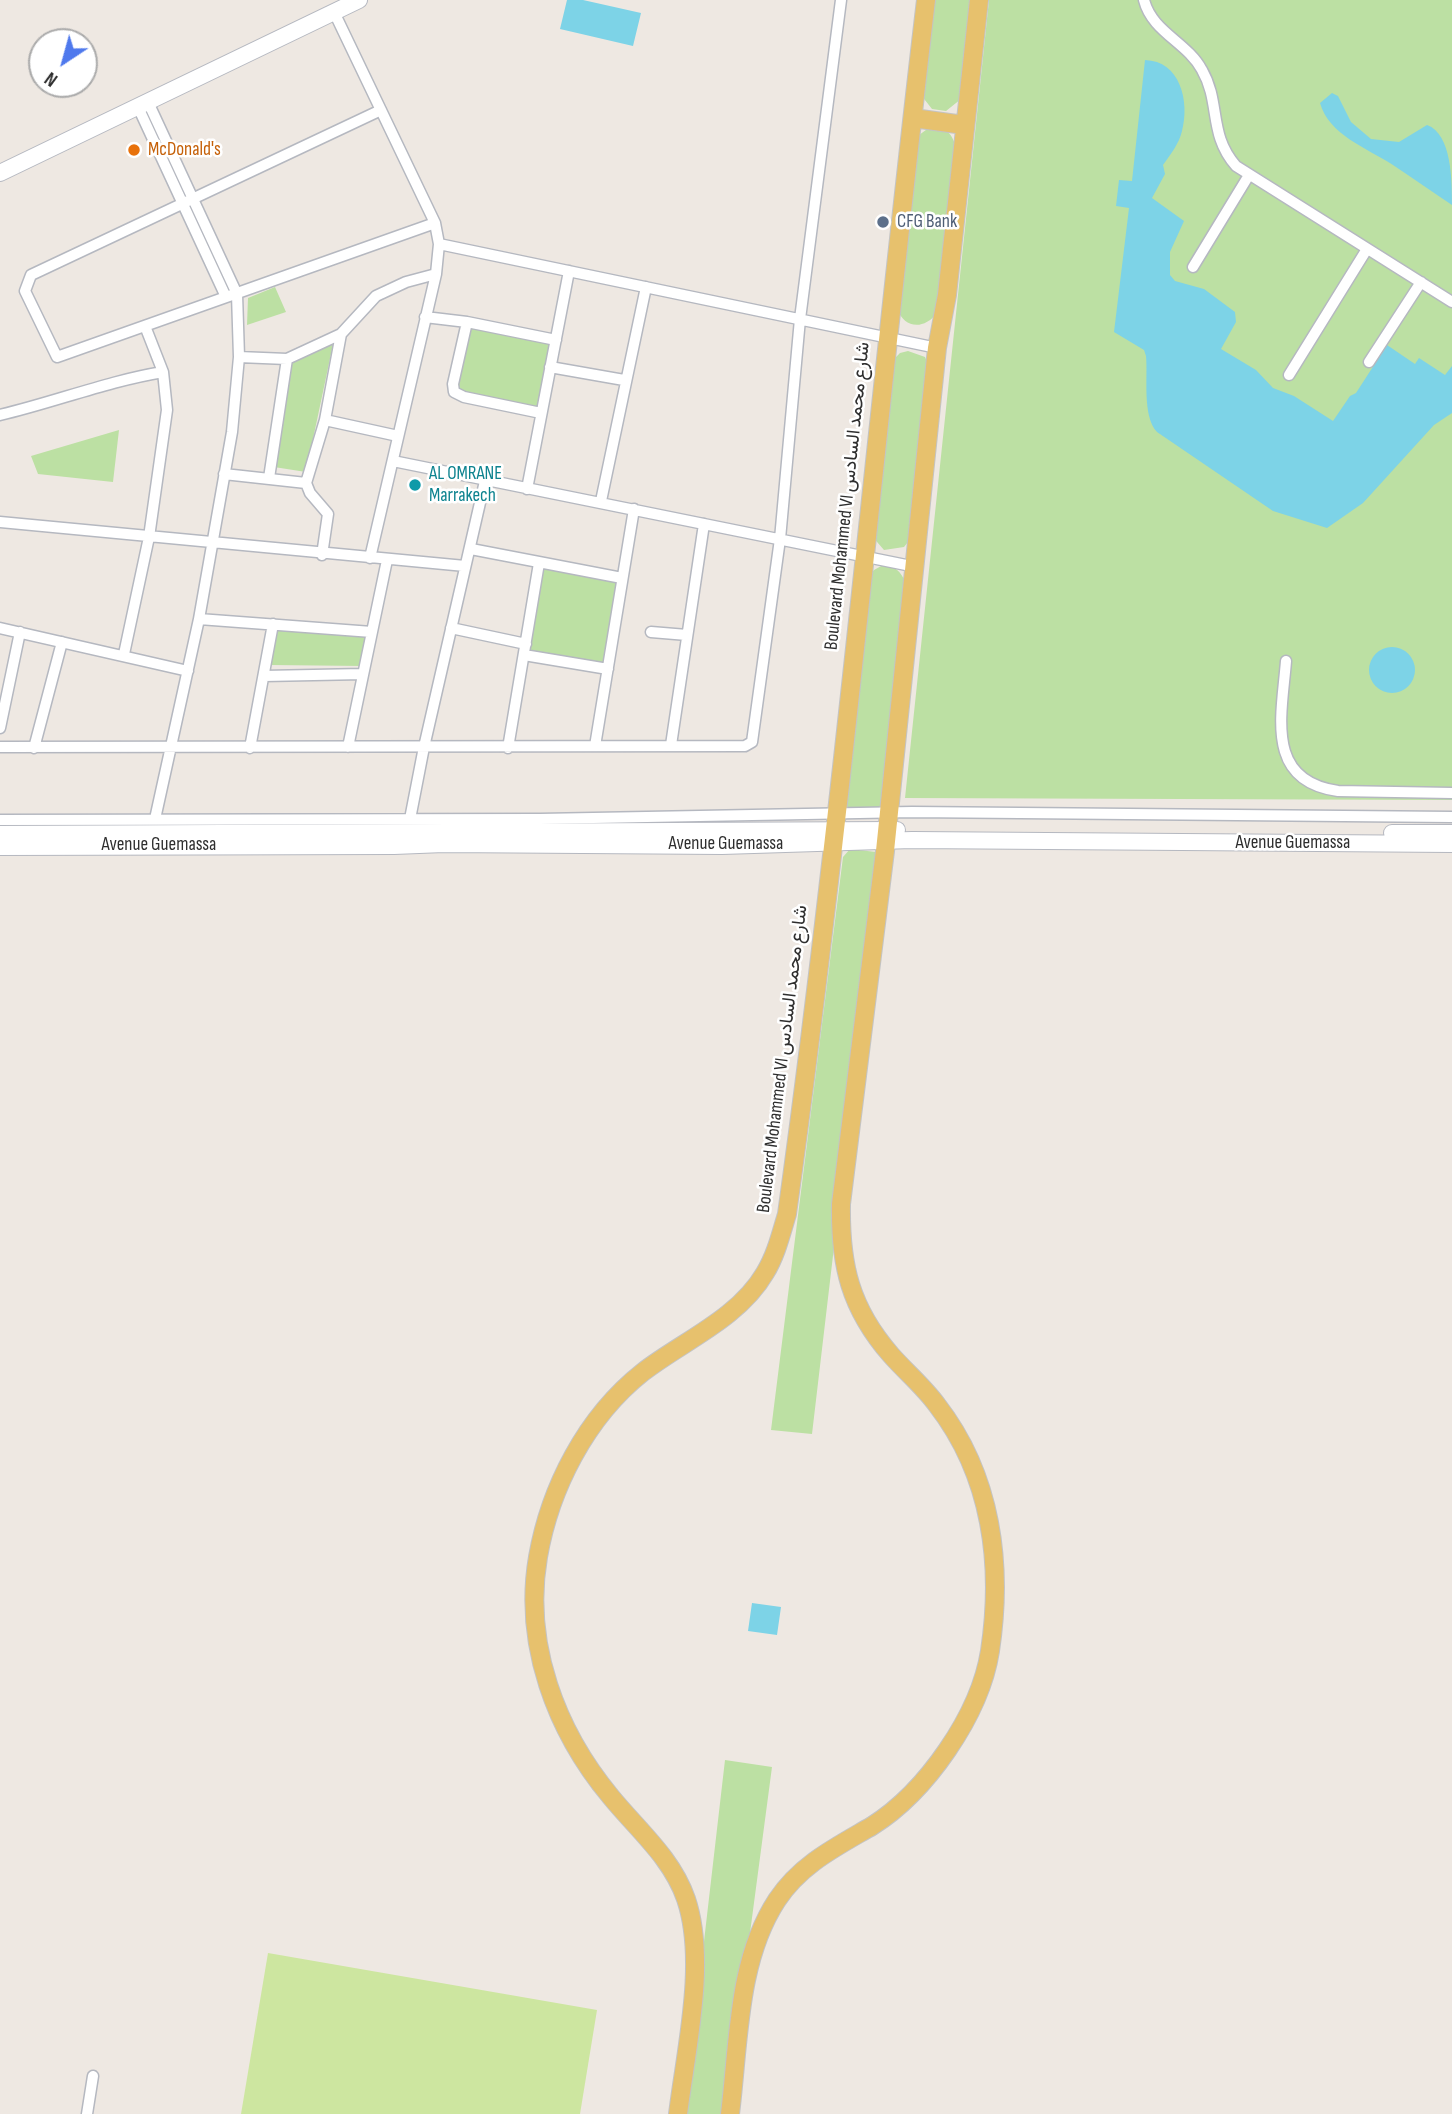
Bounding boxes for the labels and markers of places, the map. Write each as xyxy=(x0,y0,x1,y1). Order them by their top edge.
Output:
place label: McDonald's xyxy=(148,139,221,161)
marker: McDonald's xyxy=(126,142,142,158)
place label: CFG Bank xyxy=(897,211,957,233)
marker: CFG Bank xyxy=(875,214,891,230)
place label: AL OMRANE Marrakech xyxy=(429,463,502,507)
marker: AL OMRANE Marrakech xyxy=(407,477,423,493)

